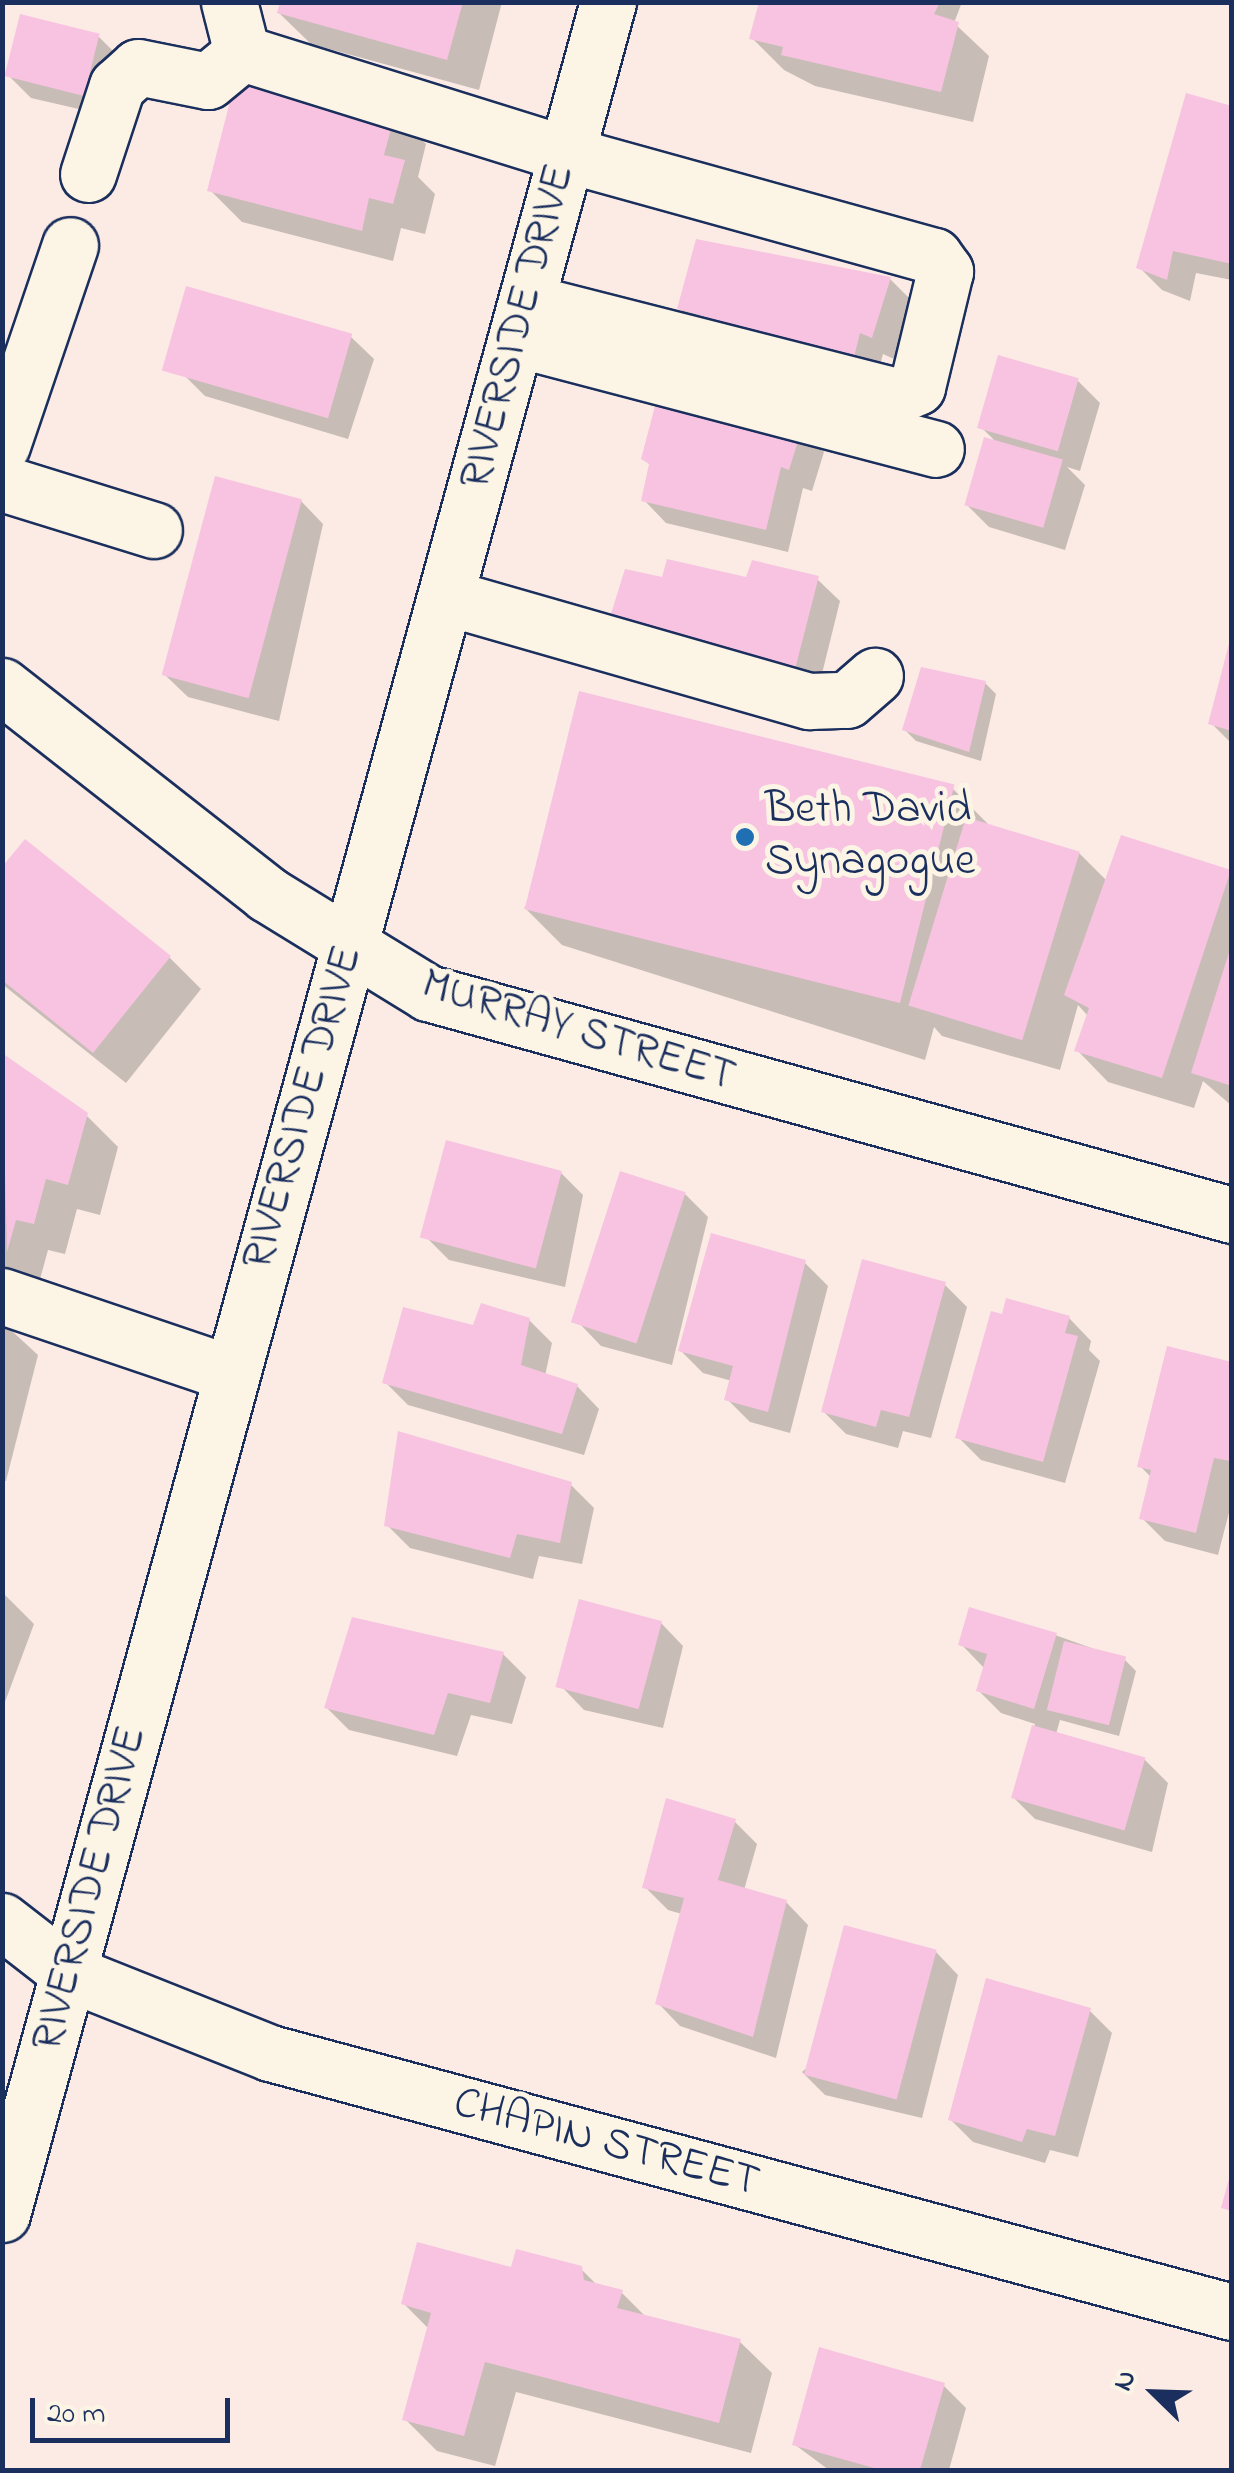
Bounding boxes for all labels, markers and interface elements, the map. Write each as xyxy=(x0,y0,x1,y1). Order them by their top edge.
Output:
street label: RIVERSIDE DRIVE xyxy=(450,159,588,495)
place label: Beth David Synagogue xyxy=(765,784,975,890)
marker: Beth David Synagogue xyxy=(734,826,756,848)
street label: RIVERSIDE DRIVE xyxy=(232,940,376,1276)
street label: MURRAY STREET xyxy=(415,959,741,1105)
street label: RIVERSIDE DRIVE xyxy=(22,1721,160,2057)
street label: CHAPIN STREET xyxy=(447,2077,765,2211)
north arrow xyxy=(1104,2343,1204,2443)
text: N xyxy=(1103,2364,1148,2398)
scale bar xyxy=(35,2378,235,2440)
text: 20 m xyxy=(47,2393,106,2437)

